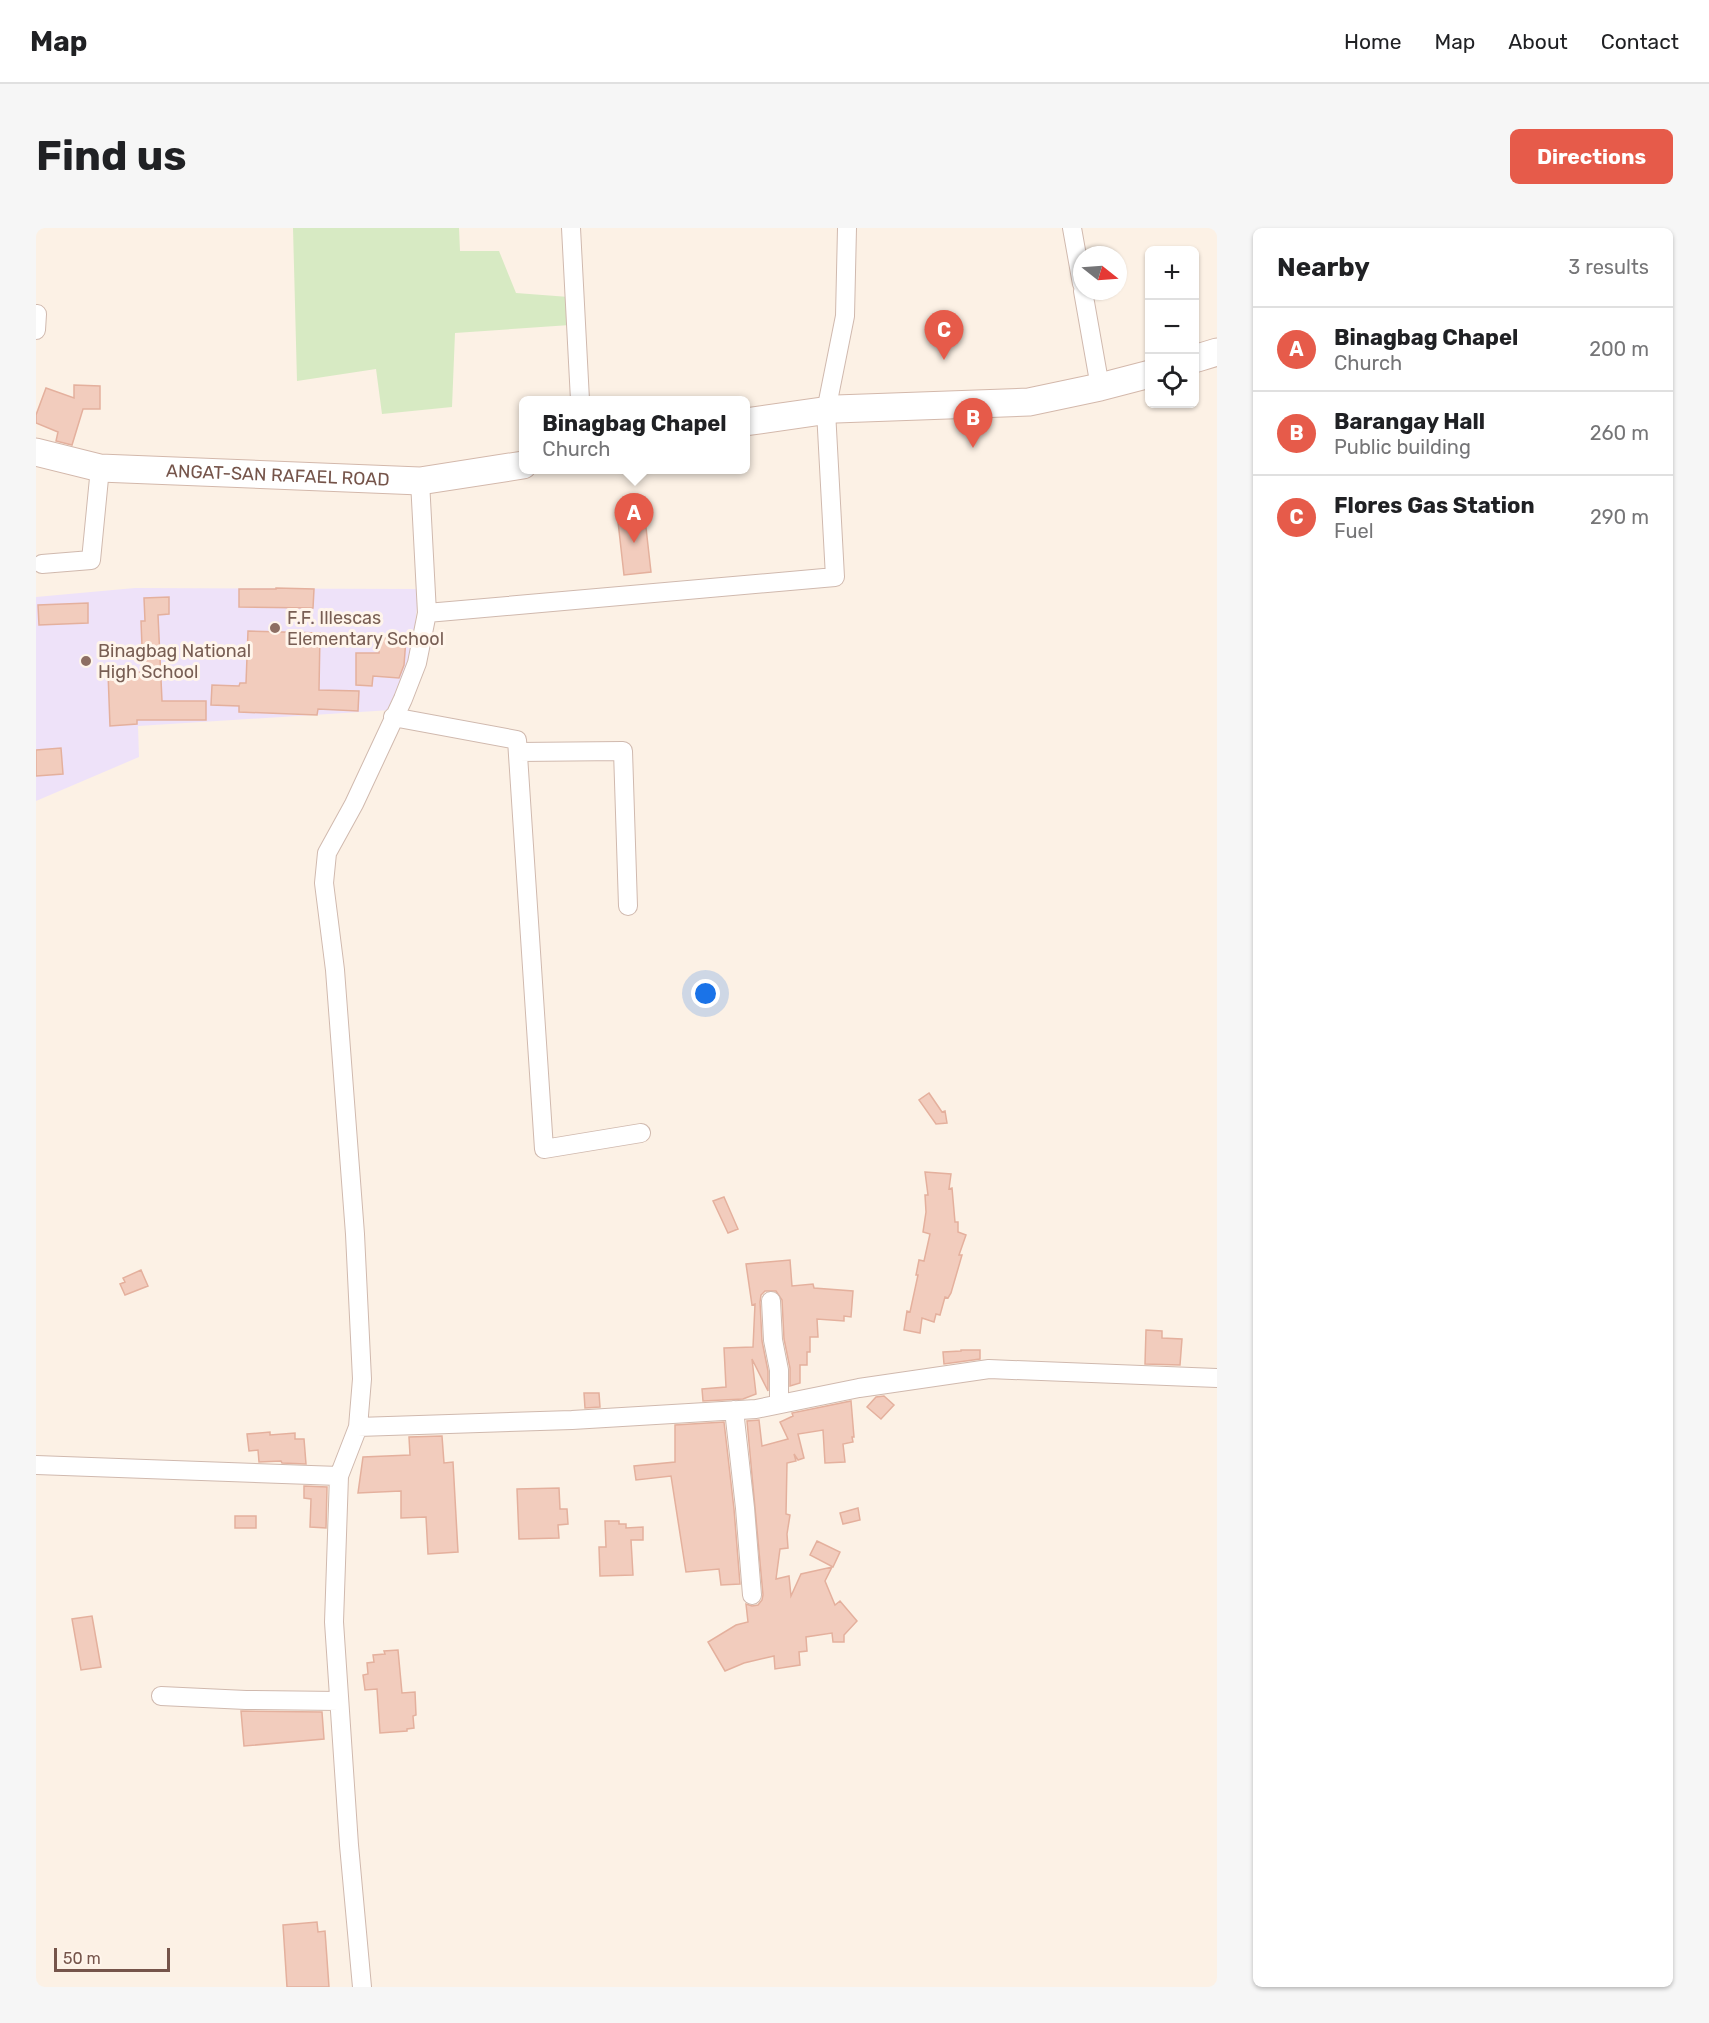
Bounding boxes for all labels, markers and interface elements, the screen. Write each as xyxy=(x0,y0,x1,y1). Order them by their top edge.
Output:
text: Map xyxy=(30,25,87,58)
text: Home xyxy=(1344,29,1401,54)
text: Map xyxy=(1434,29,1475,54)
text: About xyxy=(1508,29,1568,54)
text: Contact xyxy=(1601,29,1679,54)
button: Directions xyxy=(1510,129,1673,184)
text: Find us xyxy=(36,131,187,181)
north arrow xyxy=(1073,246,1127,300)
map controls xyxy=(1145,246,1199,408)
button: + xyxy=(1145,246,1199,300)
text: Nearby xyxy=(1277,252,1370,283)
text: 3 results xyxy=(1568,255,1649,279)
button: − xyxy=(1145,300,1199,354)
pin: C xyxy=(924,310,964,360)
text: Binagbag Chapel xyxy=(1334,324,1518,351)
text: A xyxy=(1289,337,1304,361)
text: 200 m xyxy=(1589,337,1649,361)
text: Church xyxy=(1334,351,1402,375)
button: locate xyxy=(1145,354,1199,408)
popup xyxy=(519,396,750,474)
pin: B xyxy=(954,398,992,448)
text: Barangay Hall xyxy=(1334,408,1485,435)
text: Binagbag Chapel xyxy=(542,410,727,437)
text: B xyxy=(1289,421,1304,445)
text: 260 m xyxy=(1590,421,1649,445)
text: Public building xyxy=(1334,435,1471,459)
text: Church xyxy=(542,437,611,461)
street label: ANGAT-SAN RAFAEL ROAD xyxy=(166,460,390,491)
text: Flores Gas Station xyxy=(1334,492,1535,519)
pin: A xyxy=(614,494,654,543)
text: C xyxy=(1289,505,1304,529)
text: 290 m xyxy=(1590,505,1649,529)
text: Fuel xyxy=(1334,519,1374,543)
place label: F.F. Illescas Elementary School xyxy=(287,607,444,650)
marker: F.F. Illescas Elementary School xyxy=(268,621,282,635)
place label: Binagbag National High School xyxy=(98,640,251,683)
marker: Binagbag National High School xyxy=(79,654,93,668)
your location xyxy=(691,979,720,1008)
scale bar xyxy=(54,1945,170,1972)
text: 50 m xyxy=(63,1949,101,1968)

